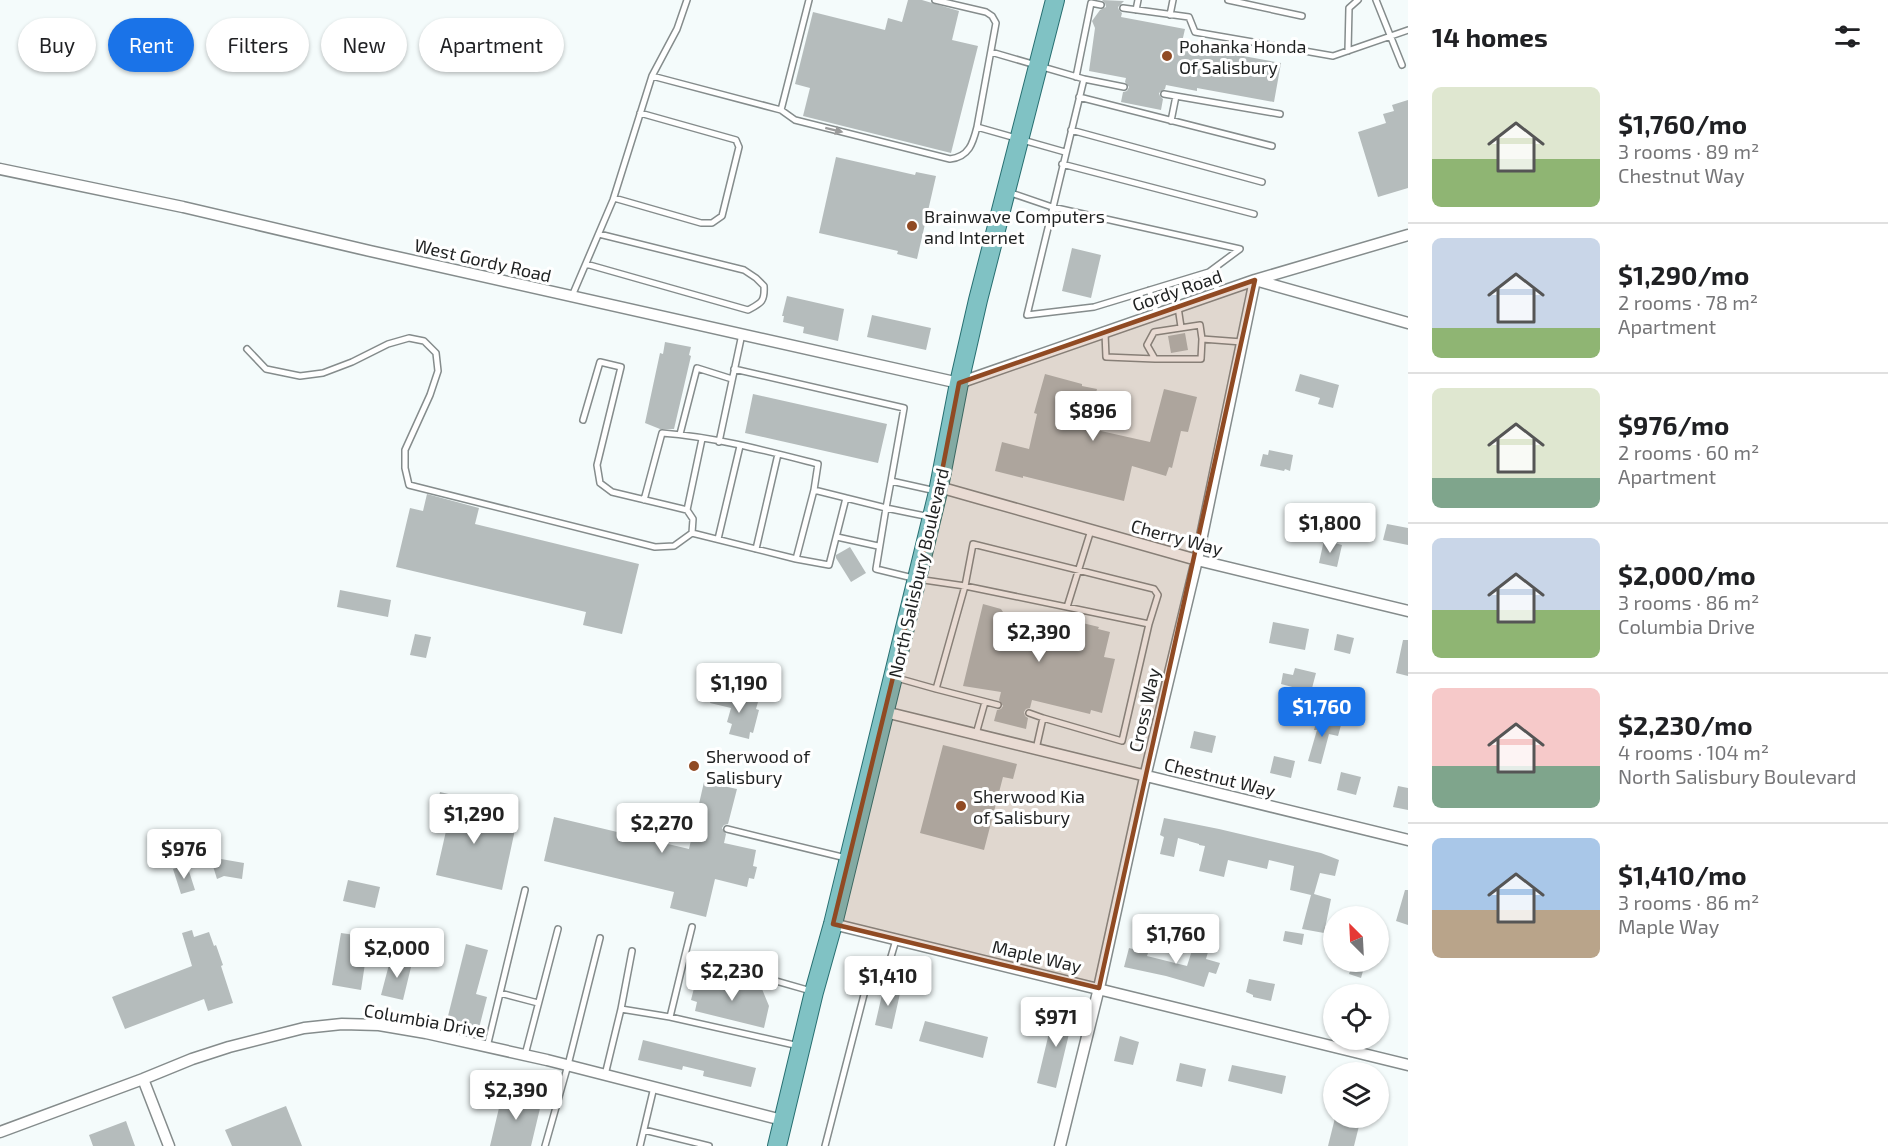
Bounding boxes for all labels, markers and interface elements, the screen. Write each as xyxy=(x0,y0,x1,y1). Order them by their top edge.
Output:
chip: Buy xyxy=(18,18,96,72)
chip: Rent xyxy=(108,18,194,72)
chip: Filters xyxy=(206,18,309,72)
chip: New xyxy=(321,18,407,72)
chip: Apartment xyxy=(419,18,564,72)
icon: filters xyxy=(1831,20,1864,53)
text: 14 homes xyxy=(1432,21,1548,52)
place label: Pohanka Honda Of Salisbury xyxy=(1179,35,1307,78)
marker: Pohanka Honda Of Salisbury xyxy=(1160,49,1174,63)
text: $1,760/mo xyxy=(1618,108,1747,139)
icon: home xyxy=(1480,111,1552,183)
one-way arrow xyxy=(825,126,844,136)
text: 3 rooms · 89 m² xyxy=(1618,139,1759,163)
text: Chestnut Way xyxy=(1618,163,1745,187)
place label: Brainwave Computers and Internet xyxy=(924,205,1105,248)
marker: Brainwave Computers and Internet xyxy=(905,219,919,233)
street label: West Gordy Road xyxy=(412,234,554,286)
text: $1,290/mo xyxy=(1618,259,1749,290)
icon: home xyxy=(1480,262,1552,334)
street label: Gordy Road xyxy=(1129,264,1225,316)
text: 2 rooms · 78 m² xyxy=(1618,290,1758,314)
text: Apartment xyxy=(1618,314,1716,338)
pin: $896 xyxy=(1057,391,1129,442)
text: $896 xyxy=(1069,398,1117,422)
text: $976/mo xyxy=(1618,409,1729,440)
icon: home xyxy=(1480,412,1552,484)
text: 2 rooms · 60 m² xyxy=(1618,440,1759,464)
text: Apartment xyxy=(1618,464,1716,488)
street label: North Salisbury Boulevard xyxy=(883,466,953,680)
pin: $1,800 xyxy=(1281,503,1379,554)
text: $1,800 xyxy=(1299,510,1361,534)
street label: Cherry Way xyxy=(1129,514,1226,560)
text: $2,000/mo xyxy=(1618,559,1755,590)
icon: home xyxy=(1480,562,1552,634)
text: 3 rooms · 86 m² xyxy=(1618,590,1759,614)
pin: $2,390 xyxy=(990,612,1088,663)
text: Columbia Drive xyxy=(1618,614,1755,638)
text: $2,390 xyxy=(1007,619,1071,643)
pin: $1,190 xyxy=(690,663,788,714)
street label: Cross Way xyxy=(1124,665,1164,754)
text: $1,190 xyxy=(710,670,768,694)
pin: $1,760 xyxy=(1273,687,1371,738)
text: $1,760 xyxy=(1292,694,1352,718)
text: $2,230/mo xyxy=(1618,709,1753,740)
icon: home xyxy=(1480,712,1552,784)
text: 4 rooms · 104 m² xyxy=(1618,740,1769,764)
place label: Sherwood of Salisbury xyxy=(706,745,811,788)
street label: Chestnut Way xyxy=(1162,753,1278,802)
marker: Sherwood of Salisbury xyxy=(687,759,701,773)
text: North Salisbury Boulevard xyxy=(1618,764,1856,788)
place label: Sherwood Kia of Salisbury xyxy=(973,785,1085,828)
pin: $1,290 xyxy=(425,794,523,845)
marker: Sherwood Kia of Salisbury xyxy=(954,799,968,813)
text: $1,290 xyxy=(443,801,505,825)
pin: $2,270 xyxy=(613,803,711,854)
text: $2,270 xyxy=(631,810,693,834)
pin: $976 xyxy=(148,829,220,880)
text: $976 xyxy=(161,836,207,860)
text: $1,410/mo xyxy=(1618,859,1746,890)
icon: home xyxy=(1480,862,1552,934)
text: 3 rooms · 86 m² xyxy=(1618,890,1759,914)
north arrow xyxy=(1323,906,1389,972)
map controls xyxy=(1323,906,1389,1128)
pin: $1,760 xyxy=(1127,914,1225,965)
text: Maple Way xyxy=(1618,914,1719,938)
text: $1,760 xyxy=(1146,921,1206,945)
pin: $2,000 xyxy=(348,928,446,979)
text: $2,000 xyxy=(364,935,430,959)
street label: Maple Way xyxy=(990,935,1084,977)
pin: $2,230 xyxy=(683,951,781,1002)
pin: $1,410 xyxy=(839,956,937,1007)
text: $2,230 xyxy=(700,958,764,982)
text: $1,410 xyxy=(859,963,918,987)
button: locate xyxy=(1323,984,1389,1050)
pin: $971 xyxy=(1020,997,1092,1048)
street label: Columbia Drive xyxy=(362,998,488,1042)
text: $971 xyxy=(1035,1004,1077,1028)
button: layers xyxy=(1323,1062,1389,1128)
pin: $2,390 xyxy=(467,1070,565,1121)
text: $2,390 xyxy=(484,1077,548,1101)

